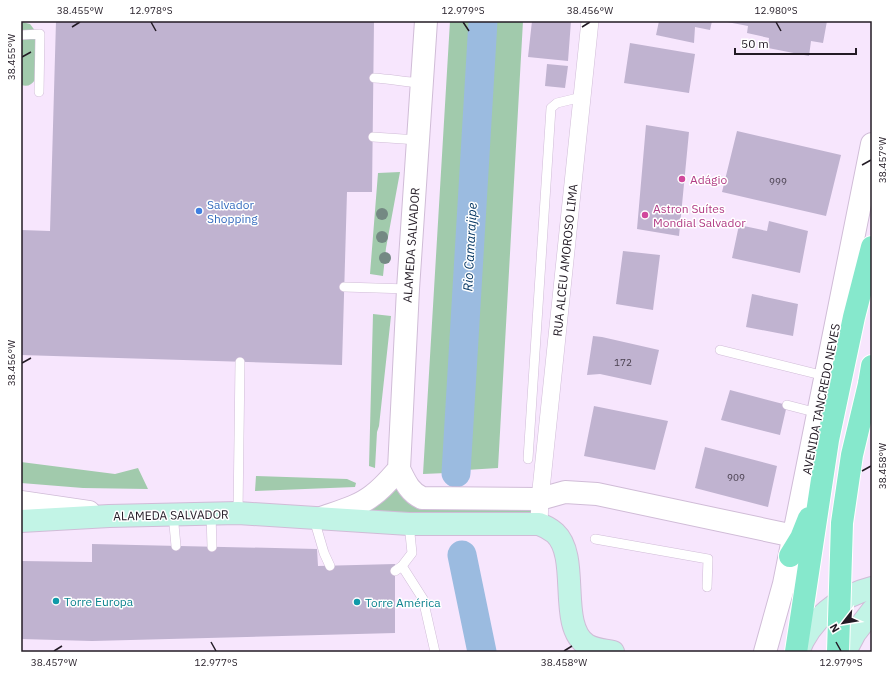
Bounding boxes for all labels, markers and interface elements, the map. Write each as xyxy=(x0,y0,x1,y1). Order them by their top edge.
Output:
text: 38.455°W xyxy=(57,4,103,17)
text: 12.978°S xyxy=(129,4,173,17)
text: 12.979°S xyxy=(441,4,485,17)
text: 38.456°W xyxy=(567,4,613,17)
text: 12.980°S xyxy=(754,4,798,17)
scale bar xyxy=(735,30,856,56)
text: 38.455°W xyxy=(5,34,18,80)
text: 50 m xyxy=(741,36,769,51)
text: 38.457°W xyxy=(876,137,889,183)
place label: Adágio xyxy=(690,172,727,187)
marker: Adágio xyxy=(677,174,687,184)
house number: 999 xyxy=(769,175,787,188)
street label: RUA ALCEU AMOROSO LIMA xyxy=(550,183,581,337)
street label: ALAMEDA SALVADOR xyxy=(399,187,423,303)
place label: Salvador Shopping xyxy=(207,197,258,226)
place label: Astron Suítes Mondial Salvador xyxy=(653,201,746,230)
water label: Rio Camarajipe xyxy=(459,202,481,292)
marker: Salvador Shopping xyxy=(194,206,204,216)
marker: Astron Suítes Mondial Salvador xyxy=(640,210,650,220)
street label: AVENIDA TANCREDO NEVES xyxy=(799,322,843,476)
text: 38.456°W xyxy=(5,340,18,386)
house number: 172 xyxy=(614,356,632,369)
text: 38.458°W xyxy=(876,443,889,489)
house number: 909 xyxy=(727,471,745,484)
street label: ALAMEDA SALVADOR xyxy=(113,506,229,524)
place label: Torre Europa xyxy=(64,594,134,609)
place label: Torre América xyxy=(365,595,441,610)
marker: Torre Europa xyxy=(51,596,61,606)
marker: Torre América xyxy=(352,597,362,607)
north arrow xyxy=(823,603,863,643)
text: N xyxy=(826,621,842,635)
text: 38.457°W xyxy=(31,656,77,669)
text: 12.977°S xyxy=(194,656,238,669)
text: 38.458°W xyxy=(541,656,587,669)
text: 12.979°S xyxy=(819,656,863,669)

